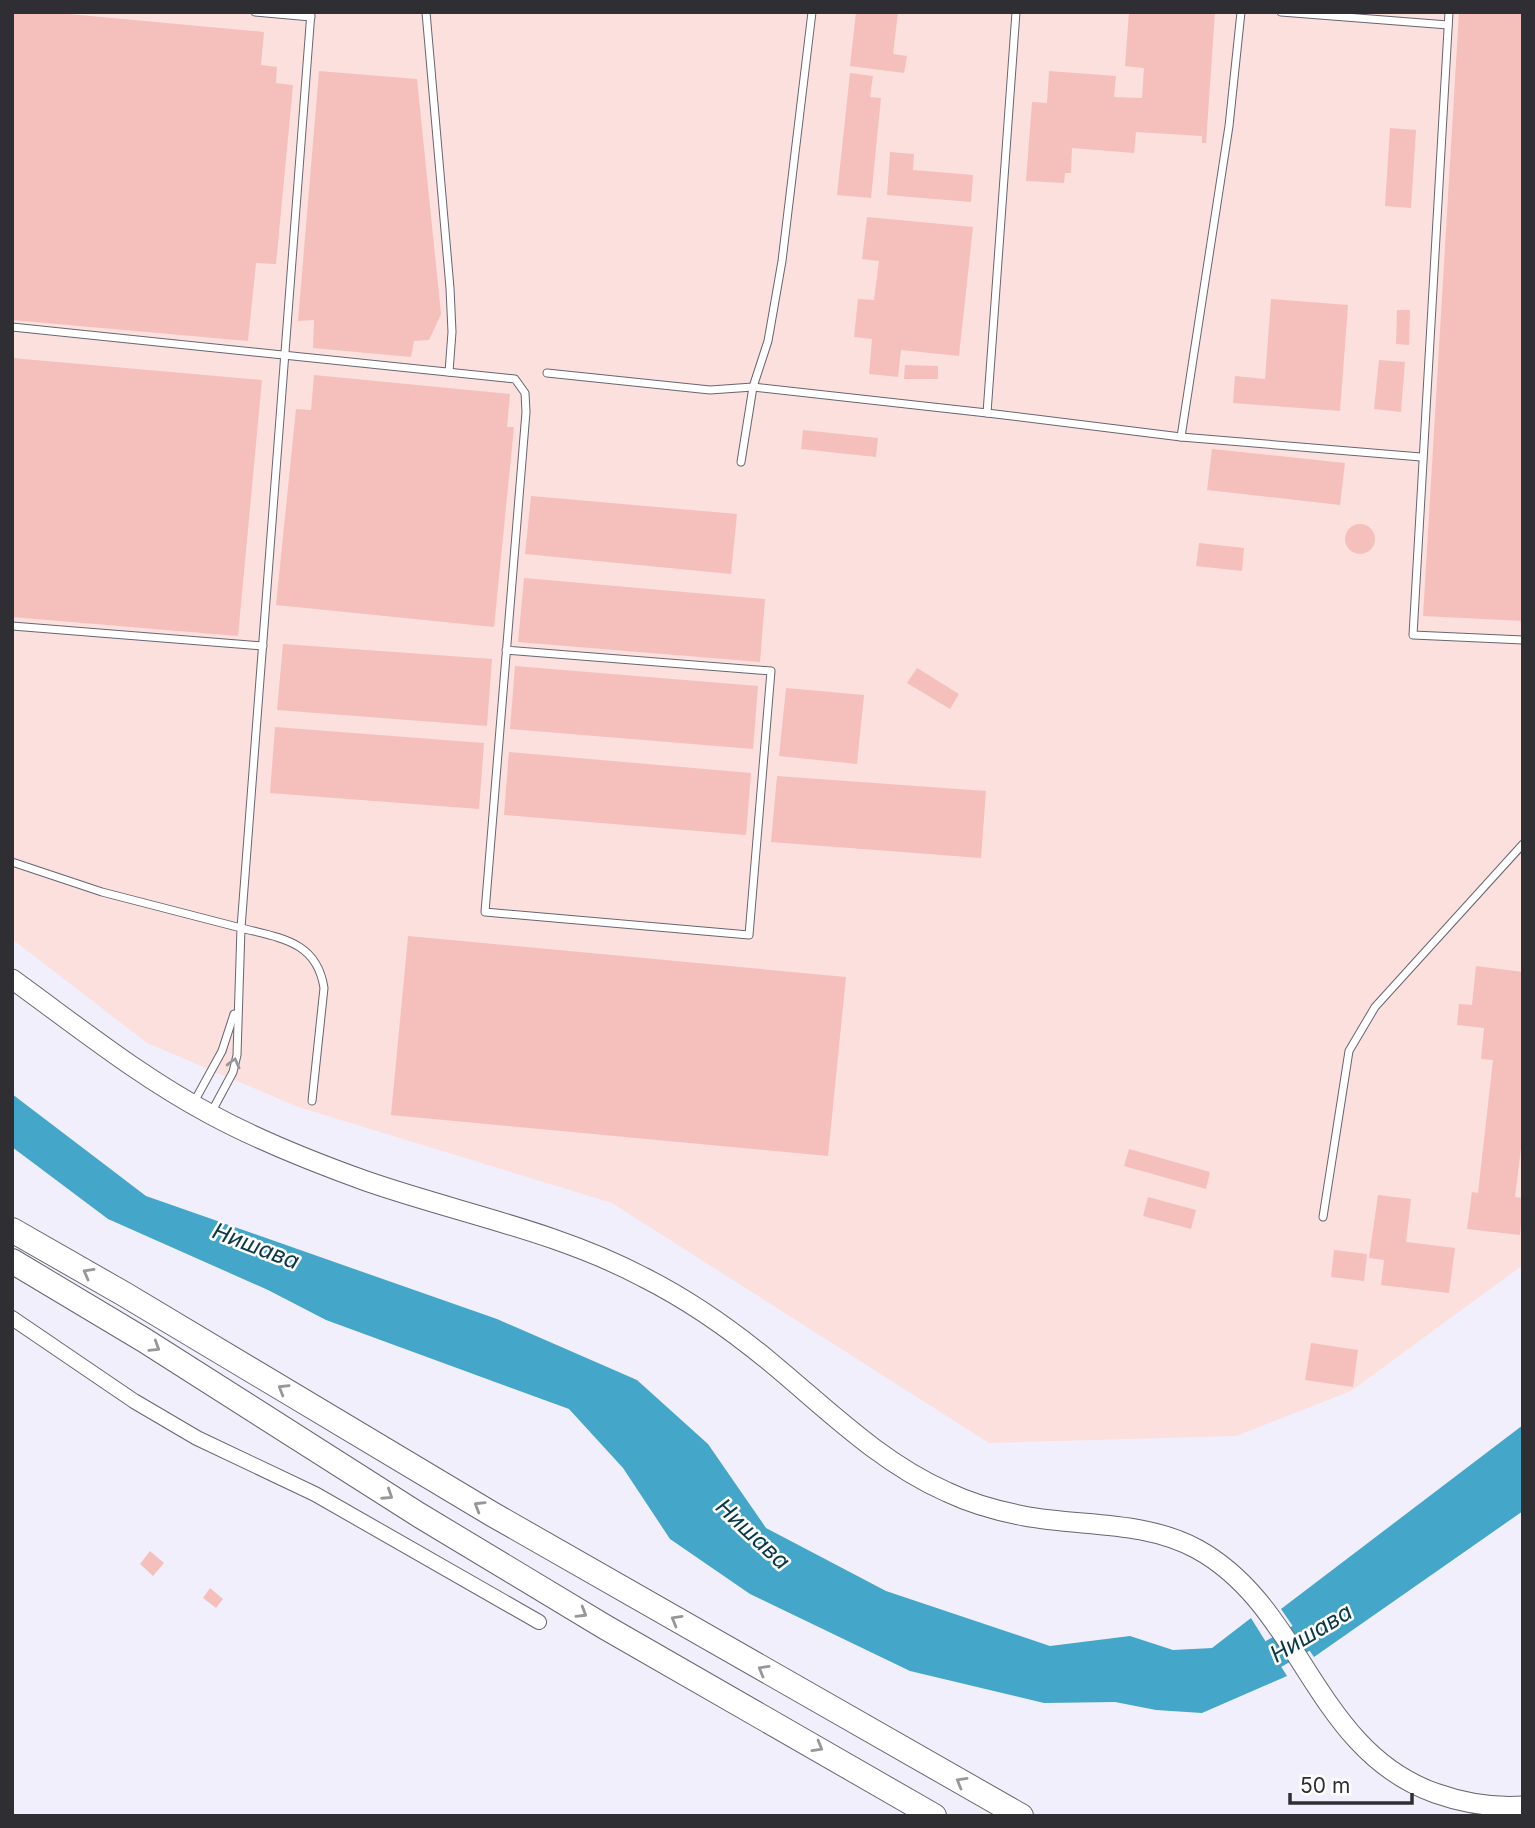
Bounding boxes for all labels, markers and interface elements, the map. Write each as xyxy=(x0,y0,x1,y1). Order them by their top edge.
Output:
one-way arrow xyxy=(226,1057,240,1069)
water label: Нишава xyxy=(209,1217,303,1275)
one-way arrow xyxy=(82,1268,95,1281)
one-way arrow xyxy=(147,1338,160,1351)
one-way arrow xyxy=(278,1384,291,1397)
one-way arrow xyxy=(380,1486,393,1499)
water label: Нишава xyxy=(710,1493,796,1575)
one-way arrow xyxy=(473,1501,486,1514)
water label: Нишава xyxy=(1265,1598,1357,1668)
one-way arrow xyxy=(575,1605,588,1618)
one-way arrow xyxy=(670,1615,683,1628)
one-way arrow xyxy=(758,1665,771,1678)
one-way arrow xyxy=(811,1739,824,1752)
scale bar xyxy=(1290,1762,1412,1806)
text: 50 m xyxy=(1300,1773,1350,1798)
one-way arrow xyxy=(956,1777,969,1790)

